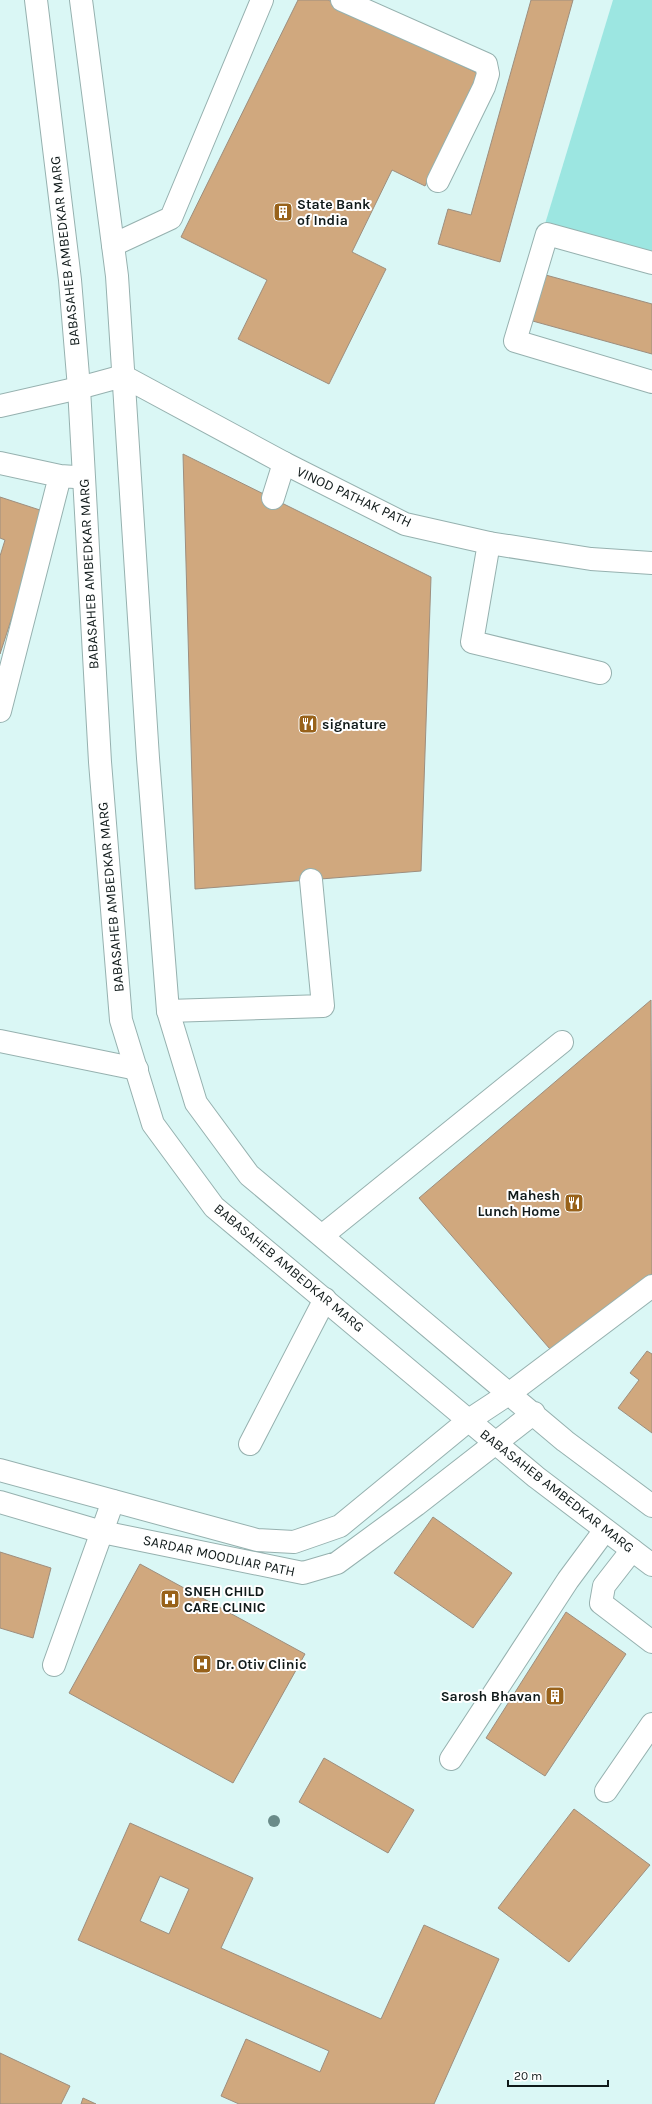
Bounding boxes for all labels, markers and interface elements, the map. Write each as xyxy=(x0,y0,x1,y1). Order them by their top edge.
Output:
street label: BABASAHEB AMBEDKAR MARG xyxy=(47,155,83,347)
place label: State Bank of India xyxy=(297,196,371,229)
building icon: State Bank of India xyxy=(272,201,294,223)
street label: VINOD PATHAK PATH xyxy=(294,463,414,531)
street label: BABASAHEB AMBEDKAR MARG xyxy=(76,478,102,670)
restaurant icon: signature xyxy=(297,713,319,735)
place label: signature xyxy=(322,716,386,733)
street label: BABASAHEB AMBEDKAR MARG xyxy=(94,801,128,993)
place label: Mahesh Lunch Home xyxy=(477,1187,560,1220)
restaurant icon: Mahesh Lunch Home xyxy=(563,1192,585,1214)
street label: BABASAHEB AMBEDKAR MARG xyxy=(210,1200,368,1336)
street label: BABASAHEB AMBEDKAR MARG xyxy=(477,1426,637,1556)
street label: SARDAR MOODLIAR PATH xyxy=(141,1532,297,1580)
place label: SNEH CHILD CARE CLINIC xyxy=(184,1583,266,1616)
hospital icon: SNEH CHILD CARE CLINIC xyxy=(159,1588,181,1610)
hospital icon: Dr. Otiv Clinic xyxy=(191,1653,213,1675)
place label: Dr. Otiv Clinic xyxy=(216,1656,307,1673)
building icon: Sarosh Bhavan xyxy=(544,1685,566,1707)
place label: Sarosh Bhavan xyxy=(441,1688,541,1705)
scale bar xyxy=(508,2062,608,2088)
text: 20 m xyxy=(514,2069,542,2083)

